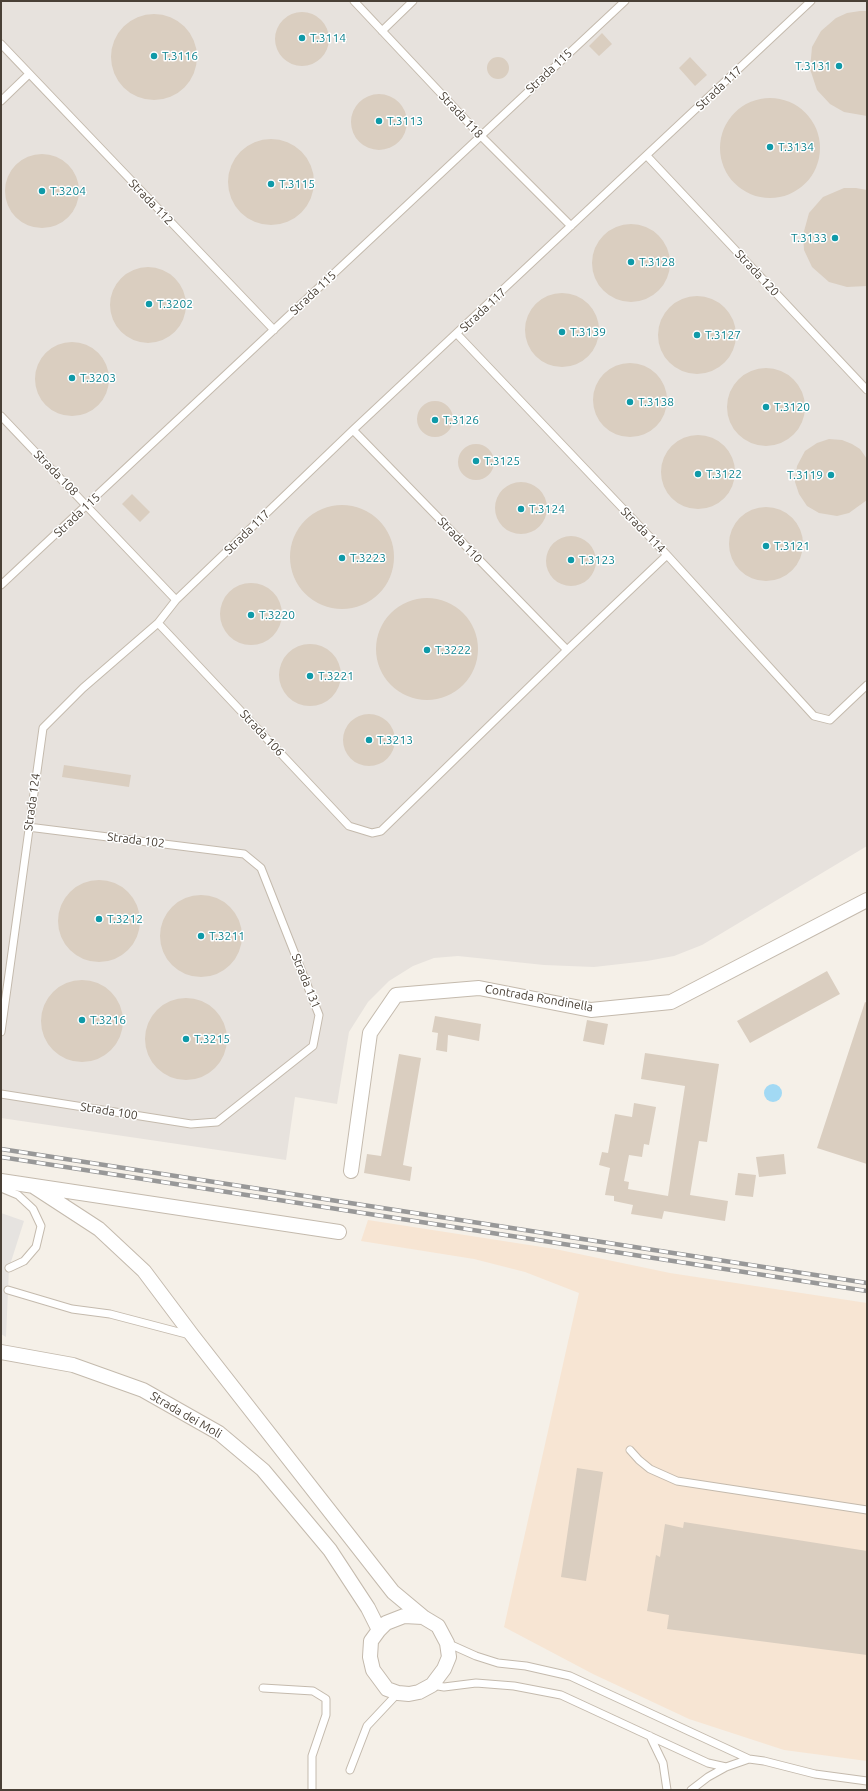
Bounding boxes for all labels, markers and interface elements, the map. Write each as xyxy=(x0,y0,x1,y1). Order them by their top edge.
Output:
place label: T.3114 xyxy=(310,31,346,45)
marker: T.3114 xyxy=(297,33,307,43)
street label: Strada 115 xyxy=(523,46,575,96)
place label: T.3116 xyxy=(162,49,198,63)
marker: T.3116 xyxy=(149,51,159,61)
place label: T.3131 xyxy=(795,59,831,73)
marker: T.3131 xyxy=(834,61,844,71)
street label: Strada 117 xyxy=(693,63,745,113)
street label: Strada 118 xyxy=(436,89,486,141)
place label: T.3113 xyxy=(387,114,423,128)
marker: T.3113 xyxy=(374,116,384,126)
place label: T.3134 xyxy=(778,140,814,154)
marker: T.3134 xyxy=(765,142,775,152)
street label: Strada 112 xyxy=(126,176,176,228)
place label: T.3115 xyxy=(279,177,315,191)
marker: T.3115 xyxy=(266,179,276,189)
place label: T.3204 xyxy=(50,184,86,198)
marker: T.3204 xyxy=(37,186,47,196)
place label: T.3133 xyxy=(791,231,827,245)
marker: T.3133 xyxy=(830,233,840,243)
street label: Strada 120 xyxy=(732,247,782,299)
place label: T.3128 xyxy=(639,255,675,269)
marker: T.3128 xyxy=(626,257,636,267)
street label: Strada 115 xyxy=(287,268,339,318)
street label: Strada 117 xyxy=(457,285,509,335)
place label: T.3202 xyxy=(157,297,193,311)
marker: T.3202 xyxy=(144,299,154,309)
place label: T.3139 xyxy=(570,325,606,339)
marker: T.3139 xyxy=(557,327,567,337)
place label: T.3127 xyxy=(705,328,741,342)
marker: T.3127 xyxy=(692,330,702,340)
place label: T.3203 xyxy=(80,371,116,385)
marker: T.3203 xyxy=(67,373,77,383)
place label: T.3138 xyxy=(638,395,674,409)
marker: T.3138 xyxy=(625,397,635,407)
place label: T.3120 xyxy=(774,400,810,414)
marker: T.3120 xyxy=(761,402,771,412)
place label: T.3126 xyxy=(443,413,479,427)
marker: T.3126 xyxy=(430,415,440,425)
street label: Strada 108 xyxy=(31,447,81,499)
place label: T.3125 xyxy=(484,454,520,468)
marker: T.3125 xyxy=(471,456,481,466)
place label: T.3122 xyxy=(706,467,742,481)
place label: T.3119 xyxy=(787,468,823,482)
marker: T.3122 xyxy=(693,469,703,479)
marker: T.3119 xyxy=(826,470,836,480)
street label: Strada 115 xyxy=(51,490,103,540)
place label: T.3124 xyxy=(529,502,565,516)
marker: T.3124 xyxy=(516,504,526,514)
street label: Strada 114 xyxy=(618,504,668,556)
street label: Strada 117 xyxy=(221,507,273,557)
street label: Strada 110 xyxy=(435,514,485,566)
place label: T.3121 xyxy=(774,539,810,553)
marker: T.3121 xyxy=(761,541,771,551)
place label: T.3223 xyxy=(350,551,386,565)
marker: T.3223 xyxy=(337,553,347,563)
place label: T.3123 xyxy=(579,553,615,567)
marker: T.3123 xyxy=(566,555,576,565)
place label: T.3220 xyxy=(259,608,295,622)
marker: T.3220 xyxy=(246,610,256,620)
place label: T.3222 xyxy=(435,643,471,657)
marker: T.3222 xyxy=(422,645,432,655)
place label: T.3221 xyxy=(318,669,354,683)
marker: T.3221 xyxy=(305,671,315,681)
street label: Strada 106 xyxy=(237,707,287,759)
place label: T.3213 xyxy=(377,733,413,747)
marker: T.3213 xyxy=(364,735,374,745)
street label: Strada 124 xyxy=(21,772,43,832)
street label: Strada 102 xyxy=(106,829,166,851)
place label: T.3212 xyxy=(107,912,143,926)
marker: T.3212 xyxy=(94,914,104,924)
place label: T.3211 xyxy=(209,929,245,943)
marker: T.3211 xyxy=(196,931,206,941)
street label: Strada 131 xyxy=(288,951,324,1011)
street label: Contrada Rondinella xyxy=(484,981,594,1015)
place label: T.3216 xyxy=(90,1013,126,1027)
marker: T.3216 xyxy=(77,1015,87,1025)
place label: T.3215 xyxy=(194,1032,230,1046)
marker: T.3215 xyxy=(181,1034,191,1044)
street label: Strada 100 xyxy=(79,1099,139,1123)
street label: Strada dei Moli xyxy=(148,1389,224,1441)

